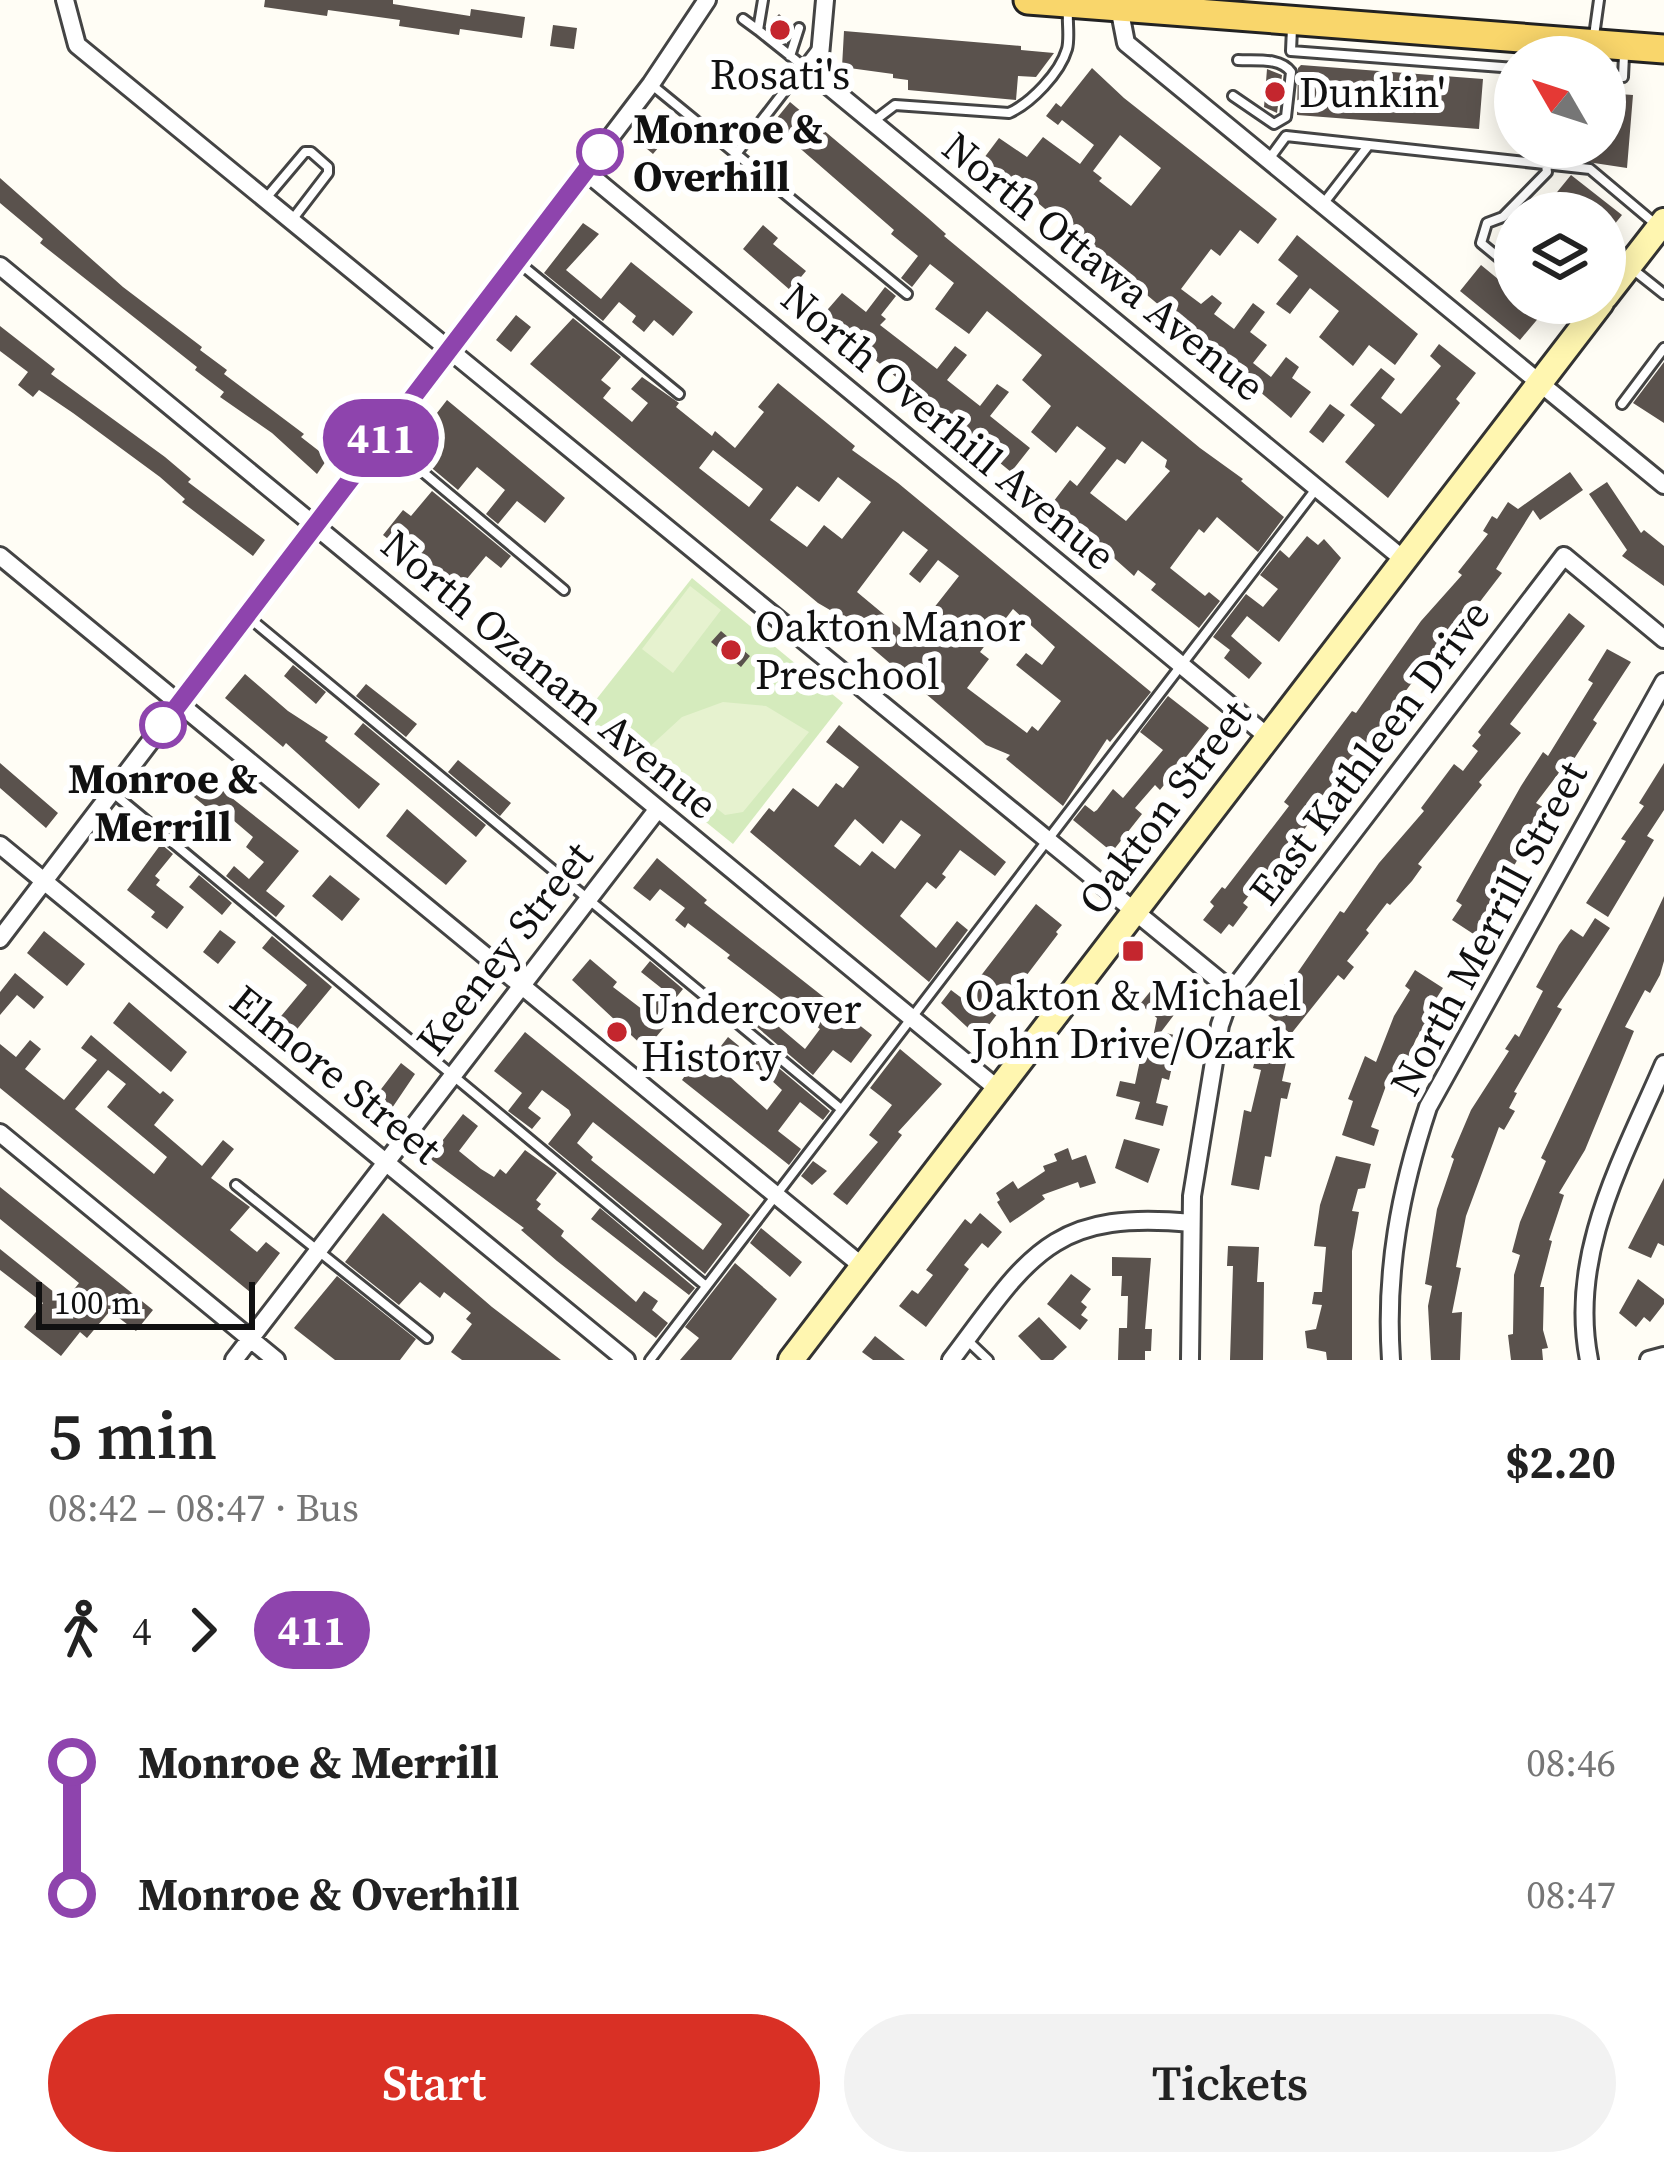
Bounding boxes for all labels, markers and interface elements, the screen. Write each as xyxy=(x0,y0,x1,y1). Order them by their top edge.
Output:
marker: Rosati's xyxy=(767,17,793,43)
north arrow xyxy=(1494,36,1626,168)
map controls xyxy=(1494,36,1626,324)
place label: Rosati's xyxy=(710,45,850,103)
place label: Dunkin' xyxy=(1299,63,1445,121)
marker: Dunkin' xyxy=(1262,79,1288,105)
place label: Monroe & Overhill xyxy=(633,99,823,205)
street label: North Ottawa Avenue xyxy=(931,118,1277,414)
marker: Monroe & Overhill xyxy=(578,130,622,174)
button: layers xyxy=(1494,192,1626,324)
street label: North Overhill Avenue xyxy=(770,269,1128,583)
line badge: 411 xyxy=(312,399,450,477)
text: 411 xyxy=(347,409,415,467)
street label: North Ozanam Avenue xyxy=(369,516,731,832)
street label: East Kathleen Drive xyxy=(1235,588,1503,916)
place label: Oakton Manor Preschool xyxy=(755,597,1026,703)
marker: Oakton Manor Preschool xyxy=(718,637,744,663)
street label: Oakton Street xyxy=(1064,688,1264,926)
marker: Monroe & Merrill xyxy=(141,703,185,747)
place label: Monroe & Merrill xyxy=(68,749,258,855)
street label: North Merrill Street xyxy=(1375,750,1601,1105)
street label: Keeney Street xyxy=(402,829,606,1067)
marker: Oakton & Michael John Drive/Ozark xyxy=(1120,938,1146,964)
place label: Oakton & Michael John Drive/Ozark xyxy=(965,966,1301,1072)
street label: Elmore Street xyxy=(218,971,454,1177)
place label: Undercover History xyxy=(641,979,862,1085)
marker: Undercover History xyxy=(604,1019,630,1045)
scale bar xyxy=(36,1276,255,1329)
text: 100 m xyxy=(54,1280,141,1325)
text: 5 min xyxy=(48,1391,217,1481)
text: $2.20 xyxy=(1505,1431,1616,1493)
text: 08:42 – 08:47 · Bus xyxy=(48,1481,359,1534)
icon: walk xyxy=(48,1597,114,1663)
icon: forward xyxy=(170,1597,236,1663)
text: 411 xyxy=(278,1601,346,1659)
text: 4 xyxy=(132,1604,152,1657)
text: Monroe & Merrill xyxy=(138,1731,499,1793)
text: 08:46 xyxy=(1526,1736,1616,1789)
text: Monroe & Overhill xyxy=(138,1863,520,1925)
text: 08:47 xyxy=(1526,1868,1616,1921)
button: Start xyxy=(48,2014,820,2152)
button: Tickets xyxy=(844,2014,1616,2152)

